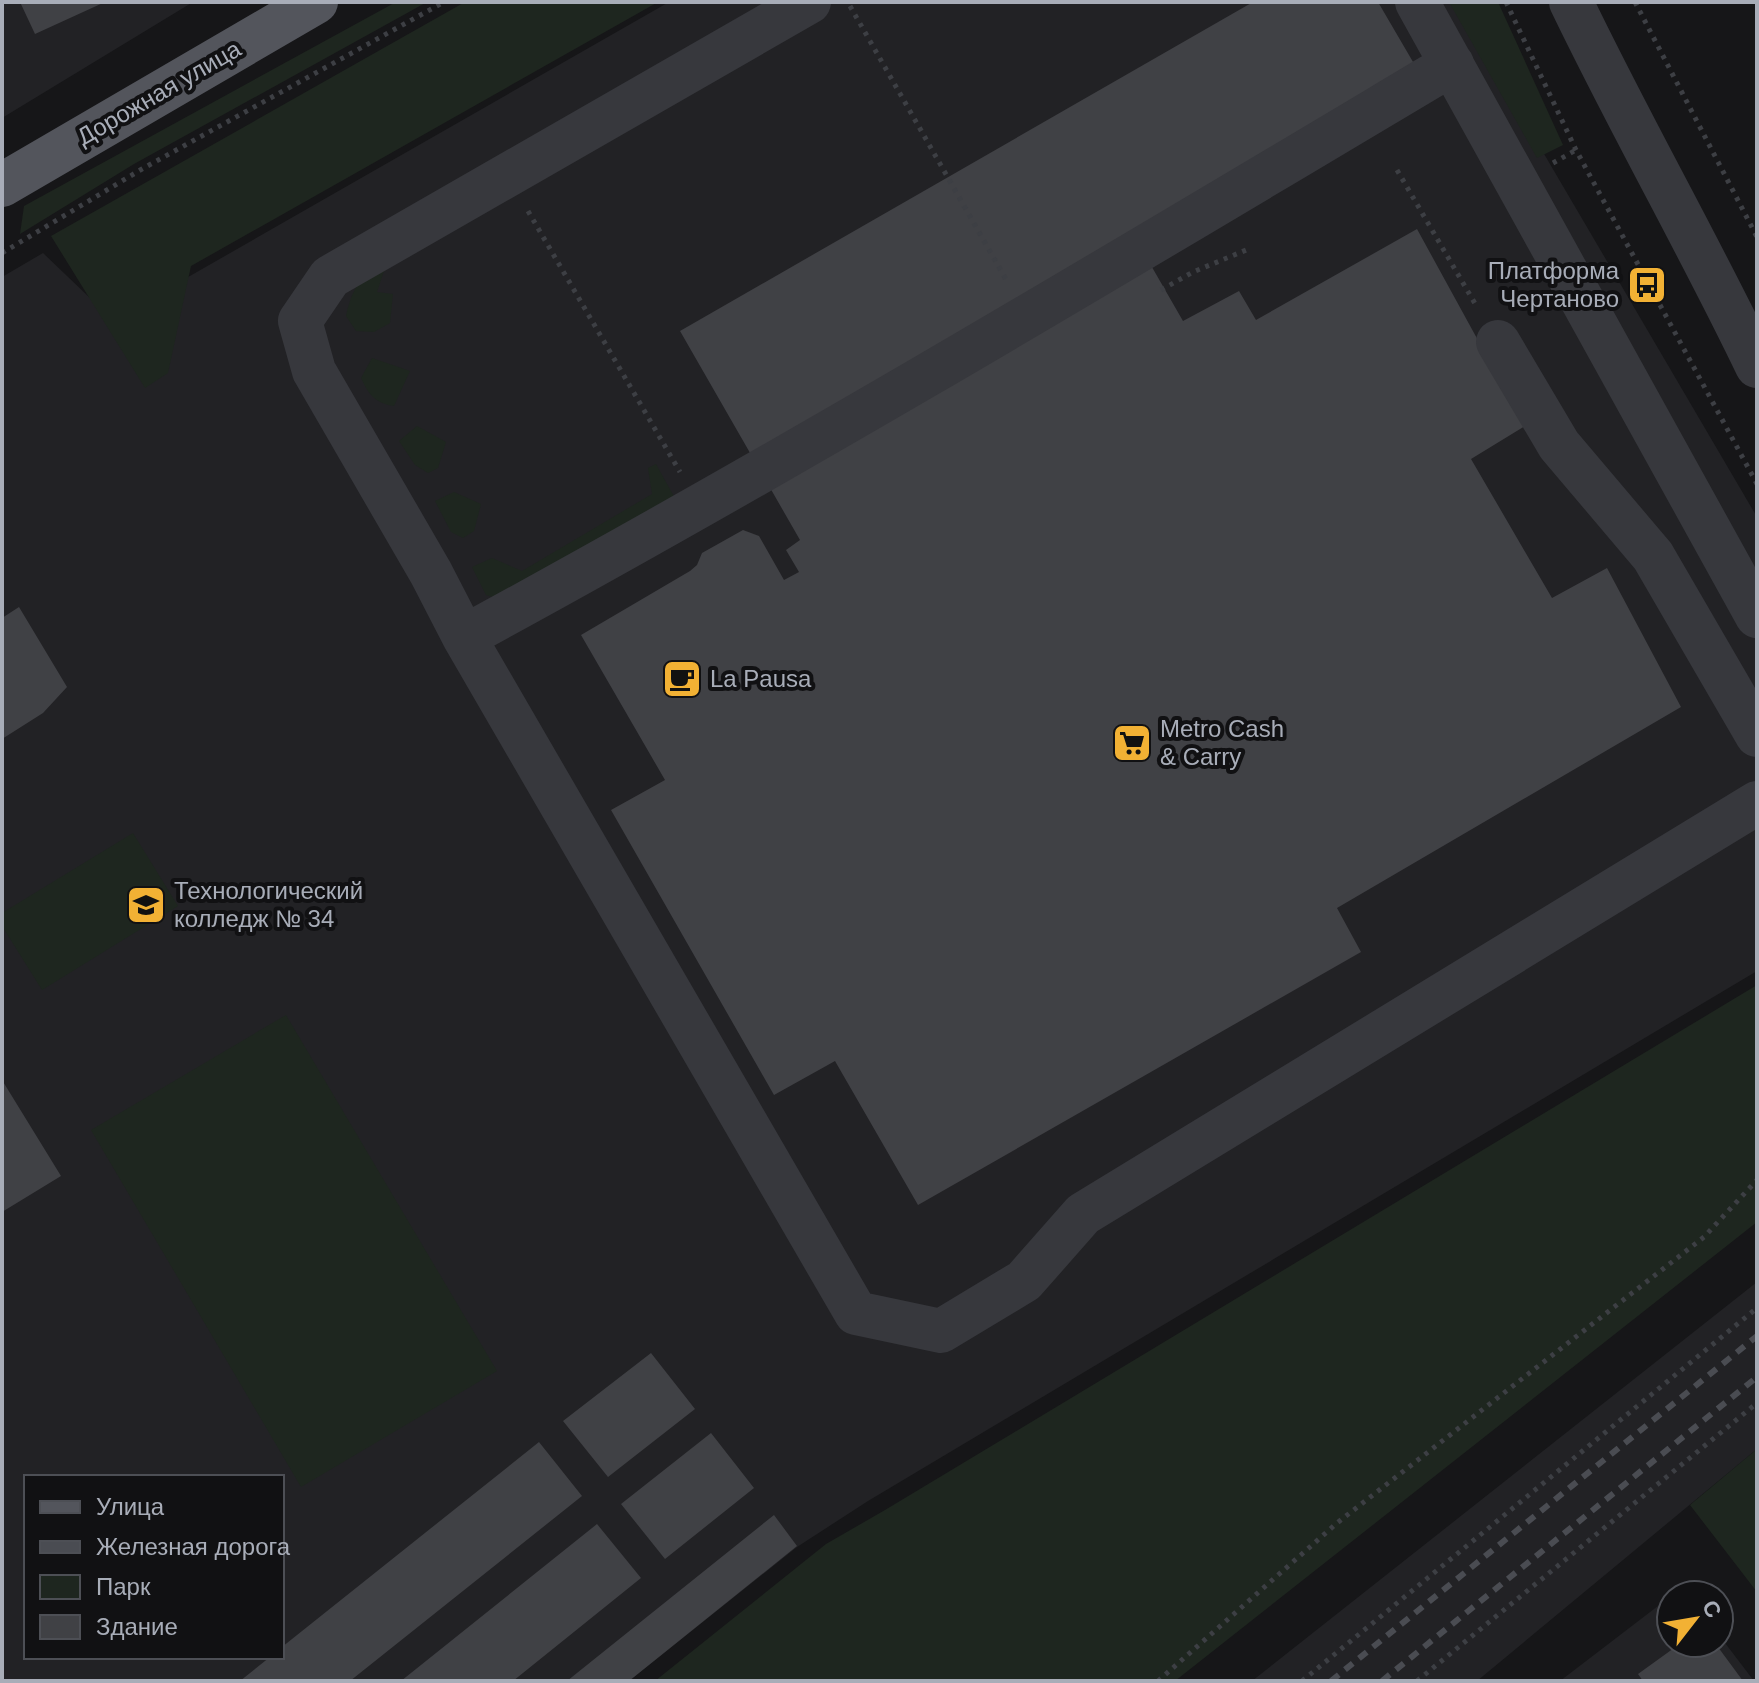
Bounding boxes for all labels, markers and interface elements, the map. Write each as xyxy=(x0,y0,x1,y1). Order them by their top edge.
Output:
street label: Дорожная улица xyxy=(72,34,246,150)
place label: Платформа Чертаново xyxy=(1488,257,1620,312)
bus stop icon: Платформа Чертаново xyxy=(1626,264,1668,306)
cafe icon: La Pausa xyxy=(661,658,703,700)
place label: La Pausa xyxy=(710,665,812,692)
place label: Metro Cash & Carry xyxy=(1160,715,1284,770)
supermarket icon: Metro Cash & Carry xyxy=(1111,722,1153,764)
place label: Технологический колледж № 34 xyxy=(174,877,363,932)
school or university icon: Технологический колледж № 34 xyxy=(125,884,167,926)
legend xyxy=(24,1475,284,1659)
text: Улица xyxy=(96,1493,165,1520)
text: Железная дорога xyxy=(96,1533,291,1560)
text: Парк xyxy=(96,1573,151,1600)
north arrow xyxy=(1655,1579,1735,1659)
text: С xyxy=(1697,1596,1727,1622)
text: Здание xyxy=(96,1613,178,1640)

